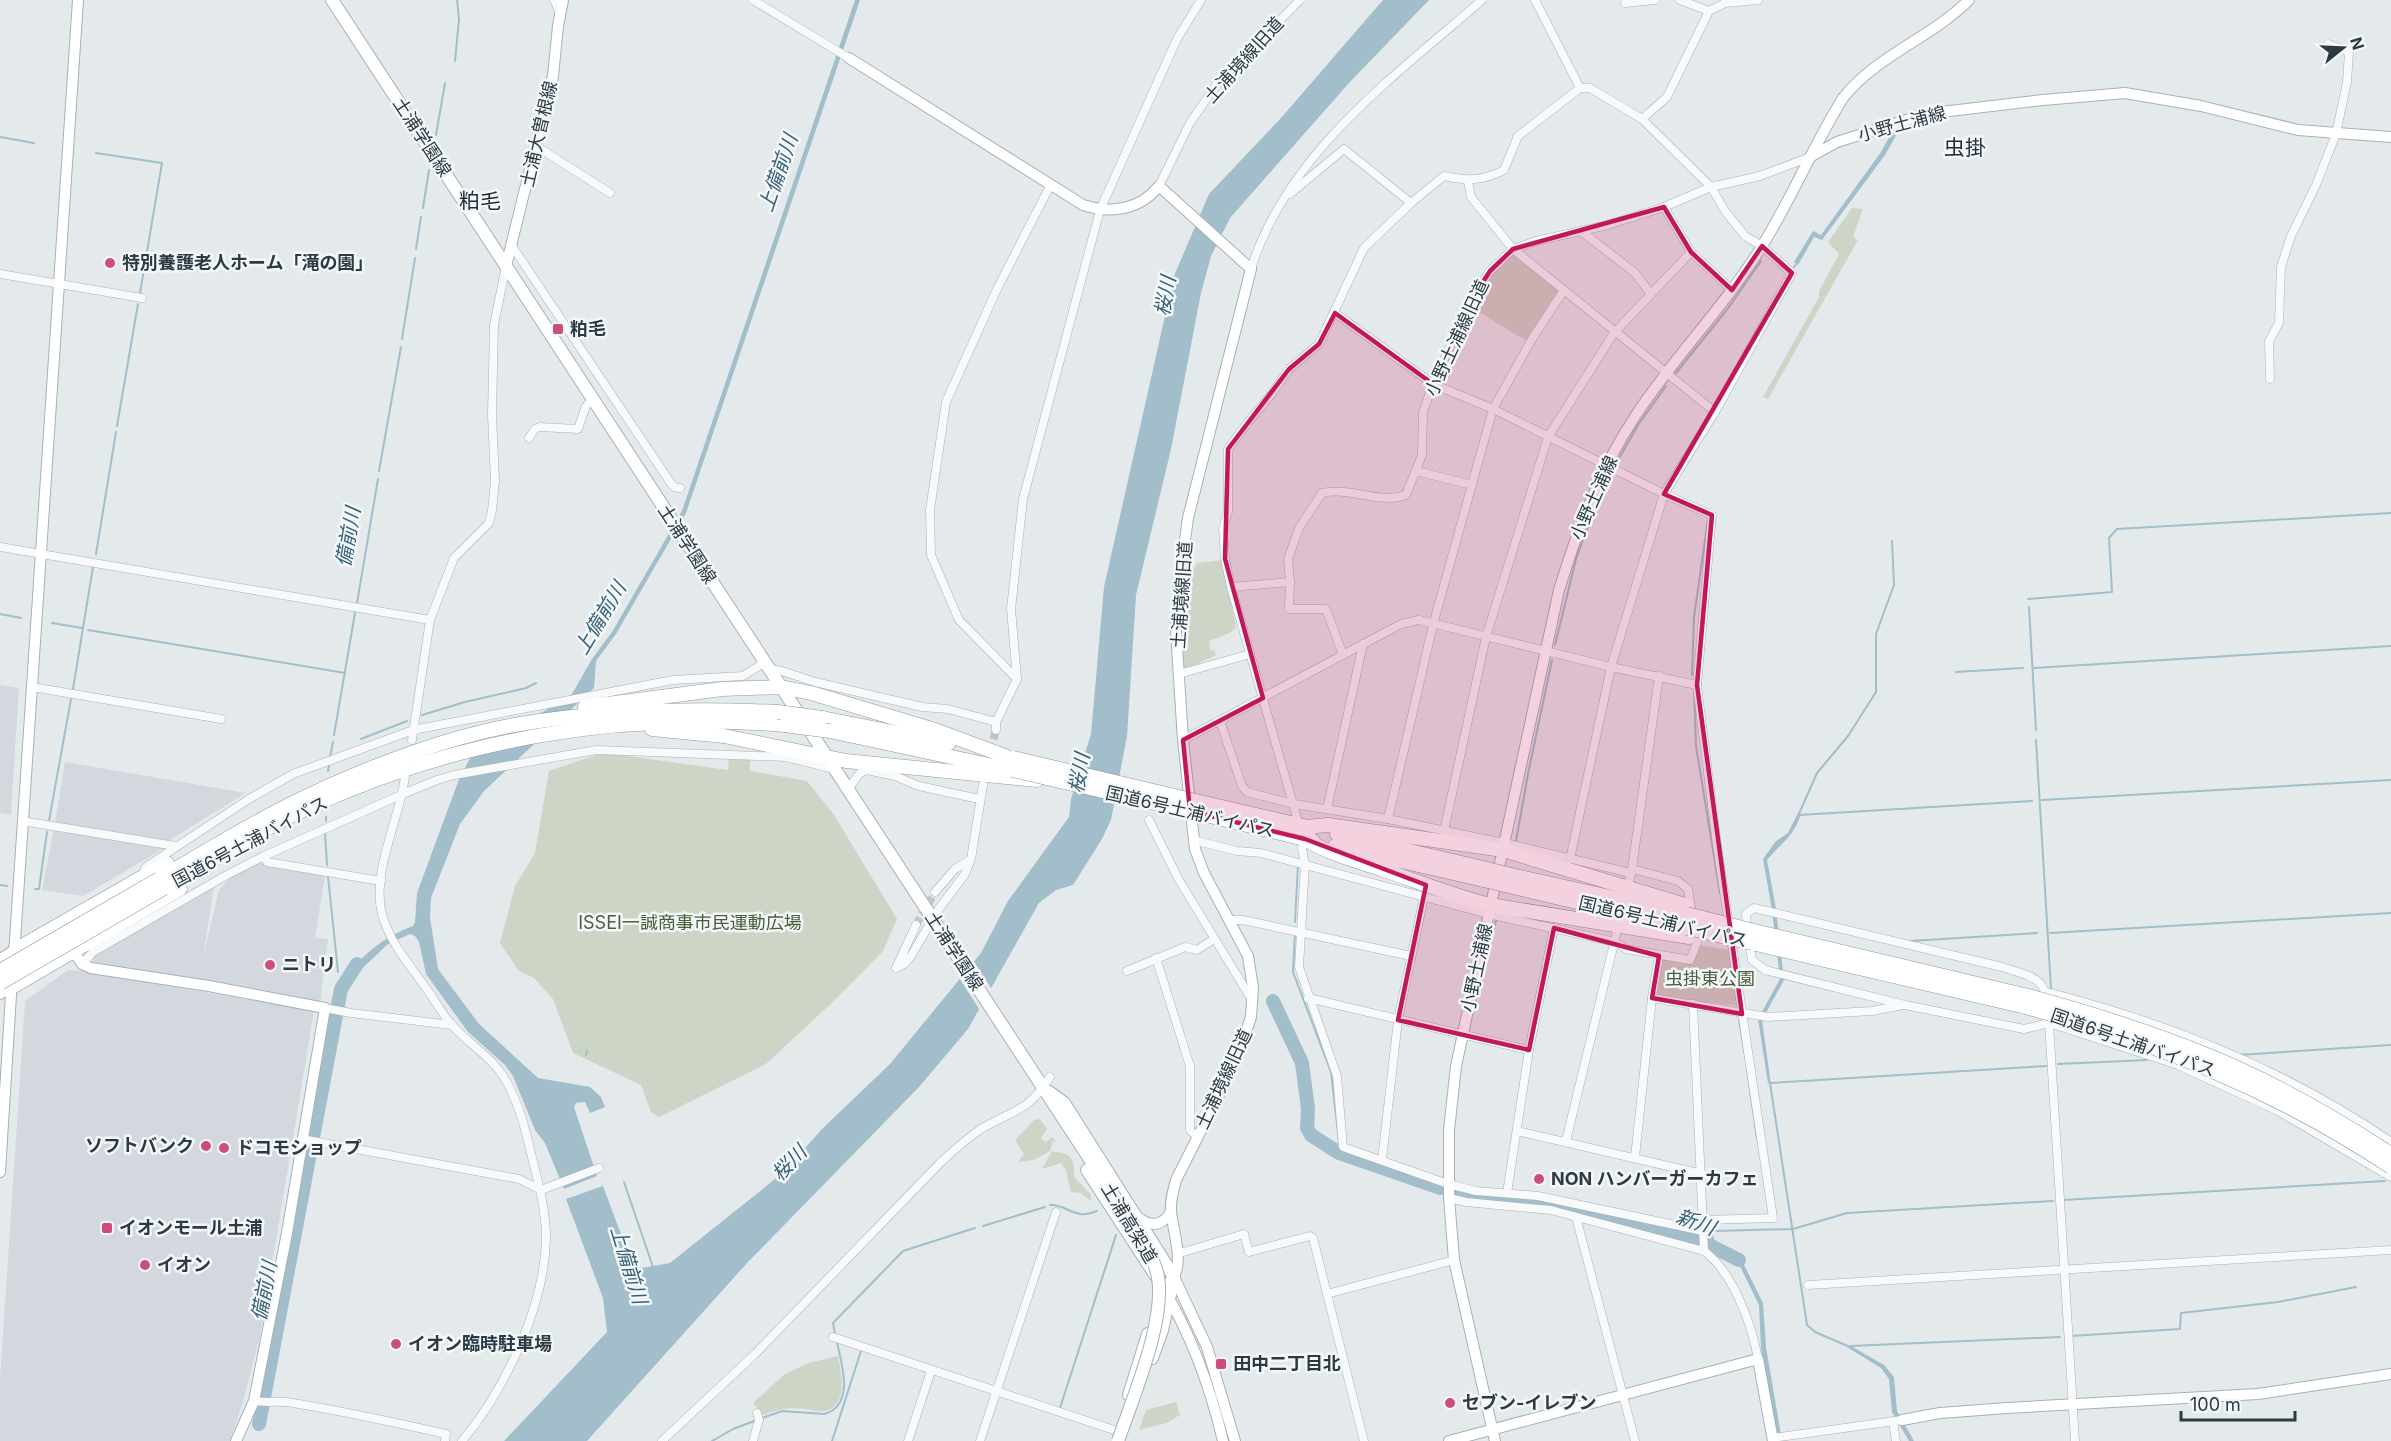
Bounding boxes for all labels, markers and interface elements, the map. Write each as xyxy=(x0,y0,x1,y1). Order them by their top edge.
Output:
street label: 土浦境線旧道 xyxy=(1200,13,1288,107)
north arrow xyxy=(2313,18,2373,78)
text: N xyxy=(2346,34,2369,52)
street label: 土浦大曽根線 xyxy=(516,79,561,189)
street label: 土浦学園線 xyxy=(389,93,456,180)
street label: 小野土浦線 xyxy=(1856,102,1948,145)
water label: 上備前川 xyxy=(754,129,803,215)
district label: 虫掛 xyxy=(1944,135,1986,160)
district label: 粕毛 xyxy=(459,188,501,213)
place label: 特別養護老人ホーム「滝の園」 xyxy=(122,252,373,273)
marker: 特別養護老人ホーム「滝の園」 xyxy=(103,256,117,270)
water label: 桜川 xyxy=(1150,272,1181,318)
street label: 小野土浦線旧道 xyxy=(1420,276,1493,399)
place label: 粕毛 xyxy=(570,318,606,339)
marker: 粕毛 xyxy=(551,322,565,336)
street label: 小野土浦線 xyxy=(1566,452,1621,543)
street label: 土浦学園線 xyxy=(654,500,721,587)
water label: 備前川 xyxy=(331,503,365,569)
street label: 土浦境線旧道 xyxy=(1167,540,1196,650)
water label: 上備前川 xyxy=(569,576,632,658)
water label: 桜川 xyxy=(1064,749,1095,795)
street label: 国道6号土浦バイパス xyxy=(1104,782,1277,841)
street label: 国道6号土浦バイパス xyxy=(169,792,331,891)
street label: 国道6号土浦バイパス xyxy=(1577,892,1750,951)
street label: 土浦学園線 xyxy=(921,907,988,994)
park label: ISSEI一誠商事市民運動広場 xyxy=(578,912,802,933)
street label: 小野土浦線 xyxy=(1457,922,1496,1014)
place label: ニトリ xyxy=(282,954,336,975)
marker: ニトリ xyxy=(263,958,277,972)
park label: 虫掛東公園 xyxy=(1665,968,1755,989)
street label: 国道6号土浦バイパス xyxy=(2048,1004,2218,1081)
street label: 土浦境線旧道 xyxy=(1191,1025,1256,1132)
place label: ソフトバンク xyxy=(85,1135,194,1156)
place label: ドコモショップ xyxy=(236,1137,362,1158)
marker: ソフトバンク xyxy=(199,1139,213,1153)
water label: 桜川 xyxy=(766,1139,813,1186)
marker: ドコモショップ xyxy=(217,1141,231,1155)
place label: NON ハンバーガーカフェ xyxy=(1551,1168,1759,1189)
marker: NON ハンバーガーカフェ xyxy=(1532,1172,1546,1186)
street label: 土浦高架道 xyxy=(1097,1179,1162,1267)
water label: 新川 xyxy=(1673,1204,1721,1241)
place label: イオンモール土浦 xyxy=(119,1217,263,1238)
marker: イオンモール土浦 xyxy=(100,1221,114,1235)
water label: 上備前川 xyxy=(606,1223,653,1309)
place label: イオン xyxy=(157,1254,211,1275)
water label: 備前川 xyxy=(246,1257,282,1323)
marker: イオン xyxy=(138,1258,152,1272)
place label: イオン臨時駐車場 xyxy=(408,1333,552,1354)
marker: イオン臨時駐車場 xyxy=(389,1337,403,1351)
place label: 田中二丁目北 xyxy=(1233,1353,1341,1374)
marker: 田中二丁目北 xyxy=(1214,1357,1228,1371)
scale bar xyxy=(2181,1384,2295,1422)
place label: セブン-イレブン xyxy=(1462,1392,1596,1413)
text: 100 m xyxy=(2190,1394,2241,1415)
marker: セブン-イレブン xyxy=(1443,1396,1457,1410)

